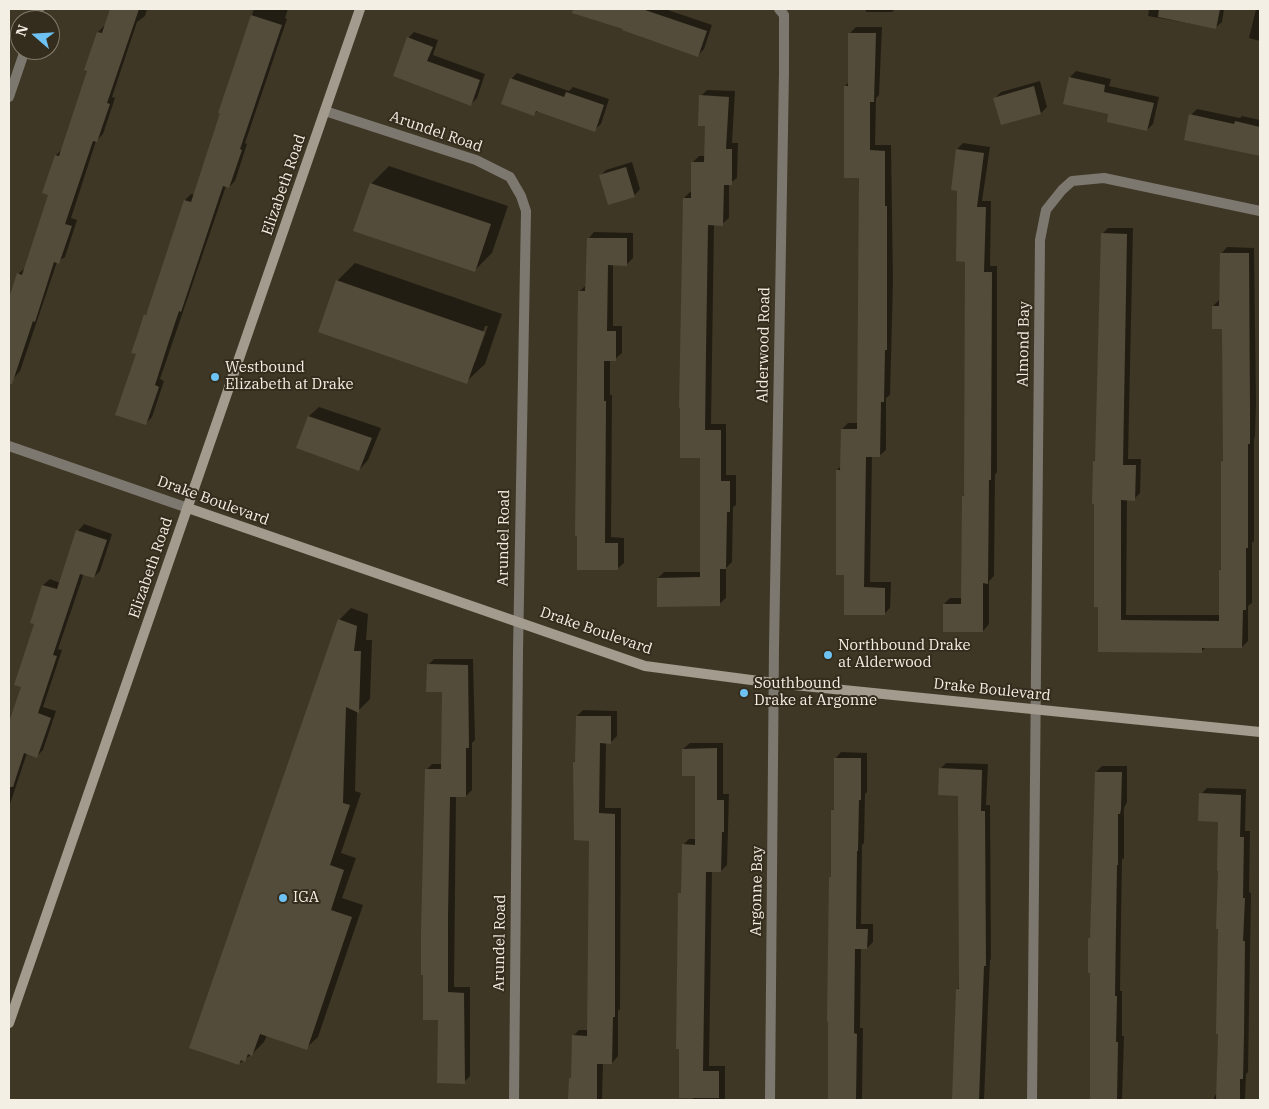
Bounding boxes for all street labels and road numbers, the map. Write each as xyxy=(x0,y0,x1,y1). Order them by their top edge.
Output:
street label: Arundel Road xyxy=(387,108,485,156)
street label: Elizabeth Road xyxy=(258,132,310,238)
street label: Alderwood Road xyxy=(754,287,774,403)
street label: Almond Bay xyxy=(1014,301,1034,387)
street label: Drake Boulevard xyxy=(155,472,271,530)
street label: Arundel Road xyxy=(494,489,514,587)
street label: Elizabeth Road xyxy=(125,515,177,621)
street label: Drake Boulevard xyxy=(537,603,655,659)
street label: Drake Boulevard xyxy=(933,675,1051,705)
street label: Argonne Bay xyxy=(747,846,767,936)
street label: Arundel Road xyxy=(490,894,510,992)

